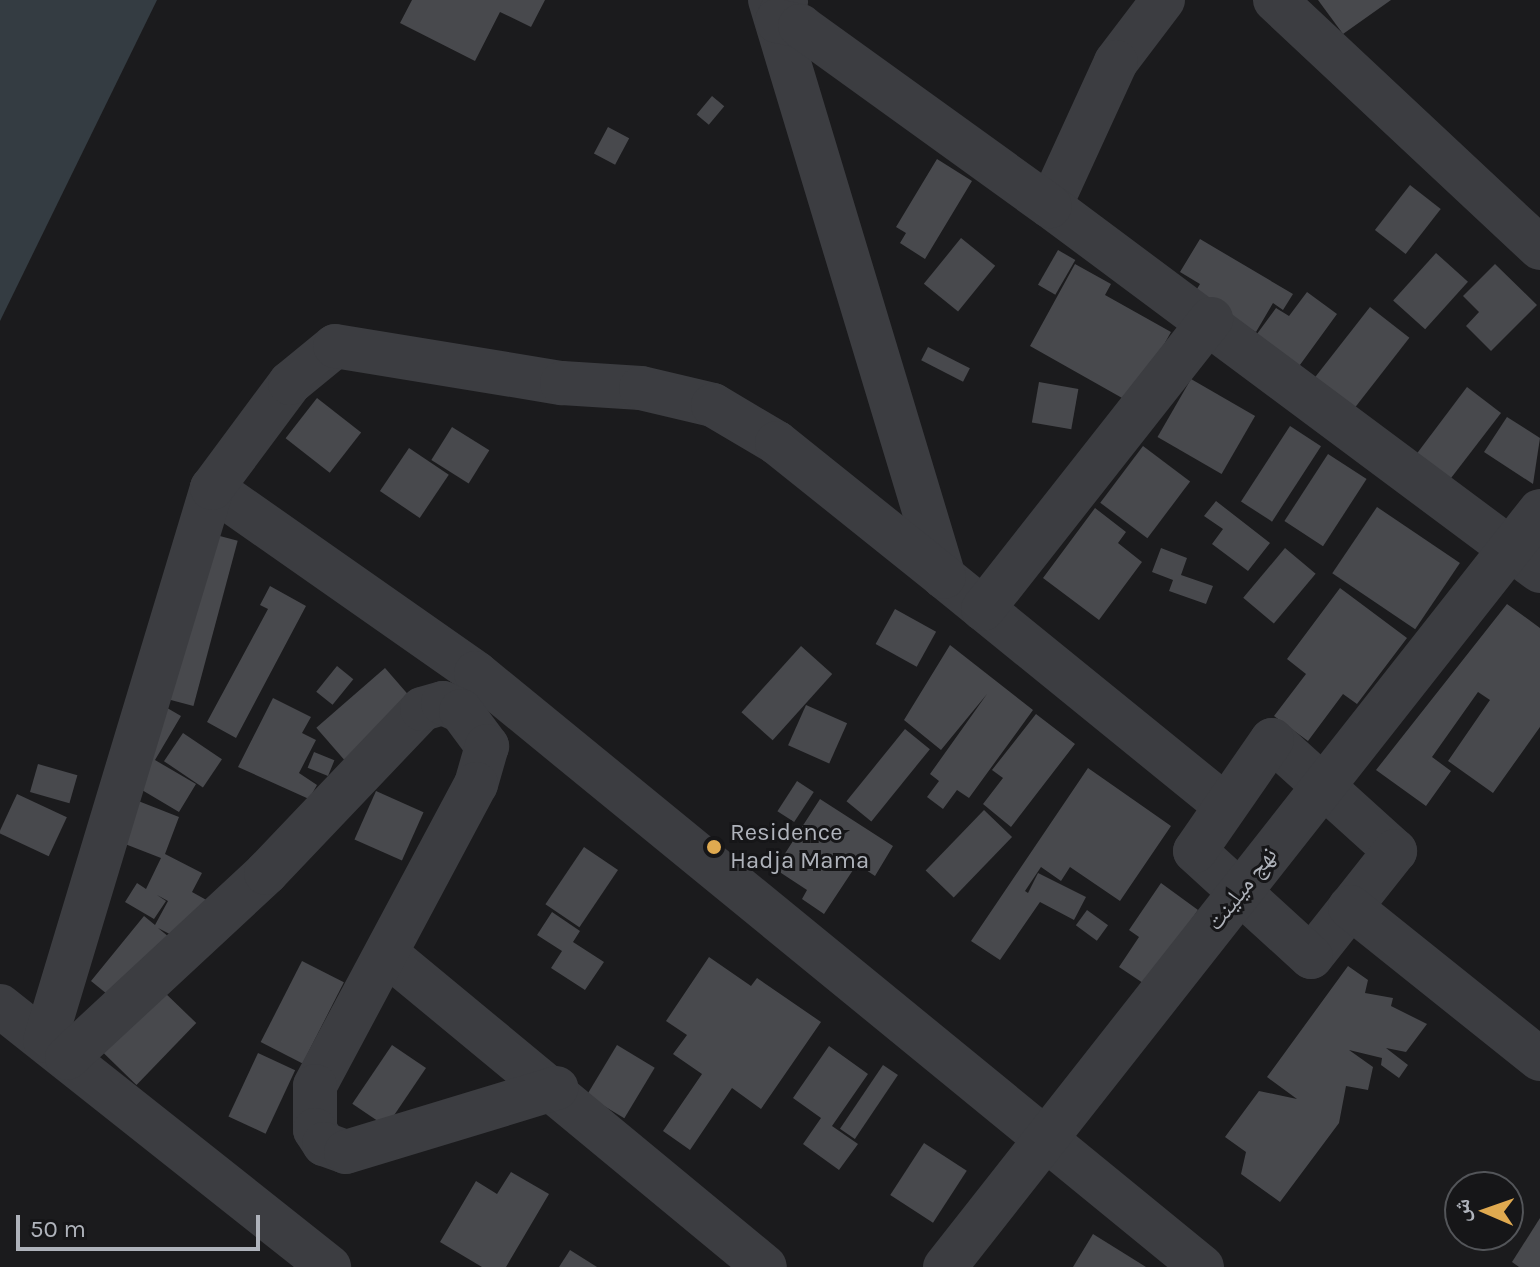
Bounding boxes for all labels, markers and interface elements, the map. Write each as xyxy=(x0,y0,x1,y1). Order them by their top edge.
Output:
place label: Residence Hadja Mama xyxy=(730,819,869,875)
marker: Residence Hadja Mama xyxy=(705,838,723,856)
street label: نهج ميلينت xyxy=(1200,841,1284,937)
north arrow xyxy=(1444,1171,1524,1251)
text: ش xyxy=(1449,1198,1475,1222)
scale bar xyxy=(20,1199,264,1249)
text: 50 m xyxy=(30,1215,86,1243)

